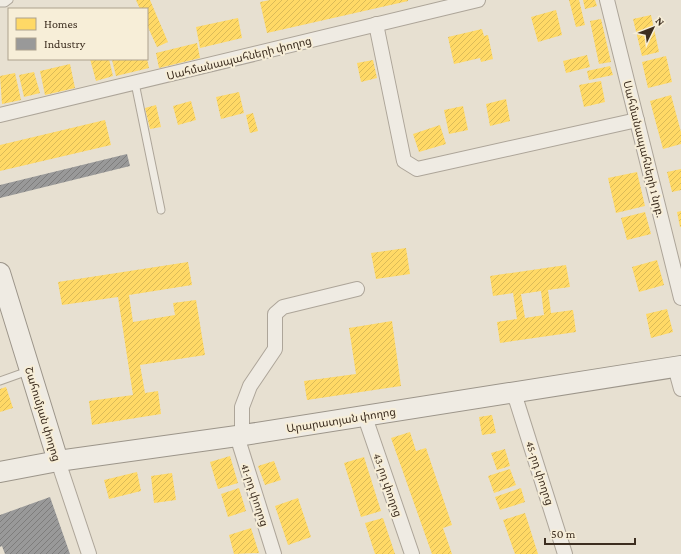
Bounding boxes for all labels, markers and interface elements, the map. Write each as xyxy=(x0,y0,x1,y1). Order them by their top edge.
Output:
legend xyxy=(8,8,148,60)
north arrow xyxy=(633,8,673,48)
text: N xyxy=(653,14,668,28)
text: Homes xyxy=(44,17,78,31)
street label: Սահմանապահների փողոց xyxy=(165,34,313,83)
text: Industry xyxy=(44,37,86,51)
street label: Սահմանապահների 1 նրբ. xyxy=(620,79,667,219)
street label: Շահումյան փողոց xyxy=(22,365,63,463)
street label: Արարատյան փողոց xyxy=(285,405,397,436)
street label: 45-րդ փողոց xyxy=(523,439,556,507)
street label: 43-րդ փողոց xyxy=(371,452,405,519)
street label: 41-րդ փողոց xyxy=(238,462,271,528)
scale bar xyxy=(545,520,635,546)
text: 50 m xyxy=(551,527,576,541)

